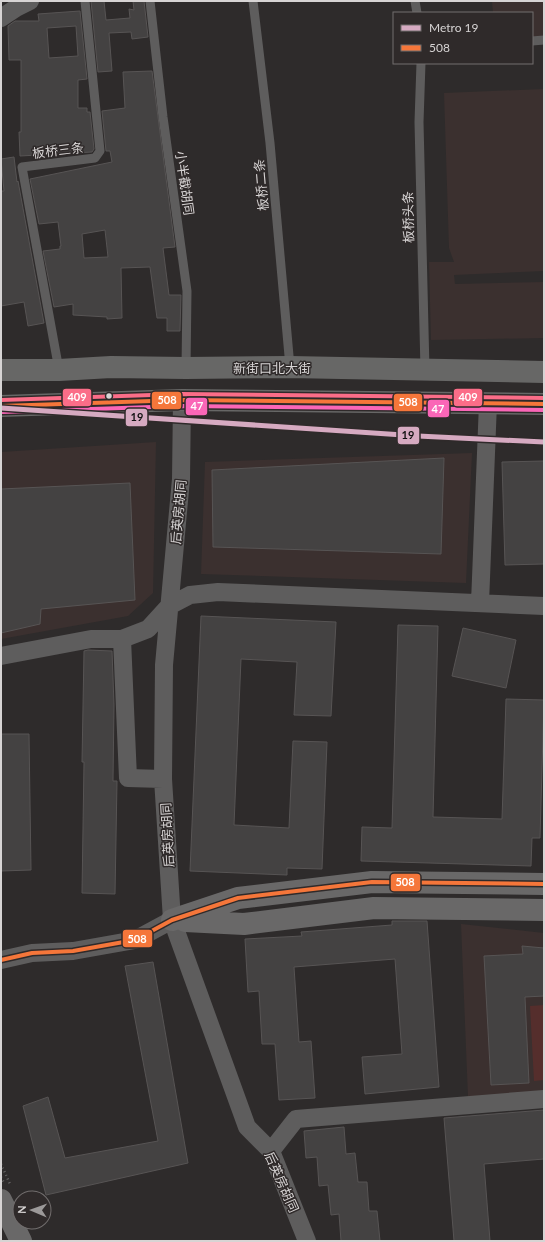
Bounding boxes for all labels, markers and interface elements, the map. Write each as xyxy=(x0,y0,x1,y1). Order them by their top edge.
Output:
legend xyxy=(393,12,533,64)
text: Metro 19 xyxy=(429,20,479,35)
text: 508 xyxy=(429,40,450,55)
street label: 板桥三条 xyxy=(31,139,85,161)
street label: 小半截胡同 xyxy=(173,150,197,216)
street label: 板桥二条 xyxy=(251,158,271,212)
street label: 板桥头条 xyxy=(400,191,416,243)
street label: 新街口北大街 xyxy=(233,360,311,376)
line badge: 409 xyxy=(62,388,92,407)
line badge: 409 xyxy=(453,388,483,407)
text: 409 xyxy=(67,390,87,403)
text: 409 xyxy=(458,390,478,403)
unlabelled marker xyxy=(104,391,114,401)
line badge: 508 xyxy=(151,391,182,410)
text: 508 xyxy=(157,393,177,406)
line badge: 508 xyxy=(393,393,423,412)
text: 508 xyxy=(398,395,418,408)
line badge: 47 xyxy=(185,397,208,416)
text: 47 xyxy=(191,399,203,412)
line badge: 47 xyxy=(427,399,450,418)
text: 47 xyxy=(432,402,444,415)
line badge: 19 xyxy=(125,408,148,427)
text: 19 xyxy=(131,410,143,423)
line badge: 19 xyxy=(397,426,420,445)
text: 19 xyxy=(402,428,414,441)
street label: 后英房胡同 xyxy=(167,479,189,545)
street label: 后英房胡同 xyxy=(157,802,177,868)
line badge: 508 xyxy=(390,873,421,892)
text: 508 xyxy=(395,875,415,888)
line badge: 508 xyxy=(122,929,153,948)
text: 508 xyxy=(127,932,147,945)
street label: 后英房胡同 xyxy=(261,1149,303,1215)
north arrow xyxy=(12,1190,52,1230)
text: N xyxy=(15,1205,28,1214)

